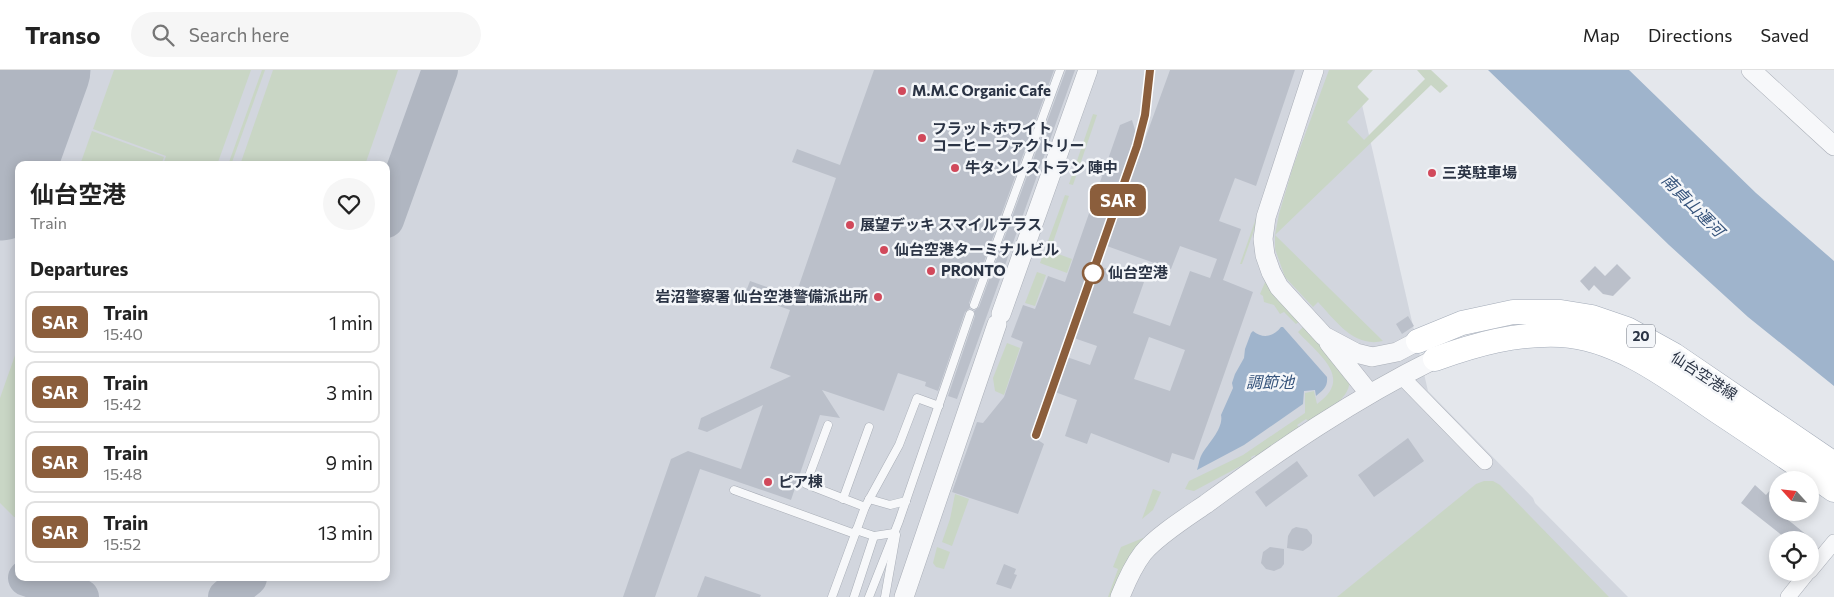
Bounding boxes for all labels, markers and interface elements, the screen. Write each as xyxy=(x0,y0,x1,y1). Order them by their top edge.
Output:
search box xyxy=(131,12,481,57)
text: Transo xyxy=(25,20,101,49)
icon: search xyxy=(149,21,177,49)
text: Search here xyxy=(189,23,289,46)
text: Map xyxy=(1583,24,1620,46)
text: Directions xyxy=(1648,24,1732,46)
text: Saved xyxy=(1760,24,1809,46)
place label: M.M.C Organic Cafe xyxy=(912,81,1051,99)
marker: M.M.C Organic Cafe xyxy=(896,85,908,97)
place label: フラットホワイト コーヒー ファクトリー xyxy=(932,119,1085,154)
marker: フラットホワイト コーヒー ファクトリー xyxy=(916,132,928,144)
place label: 牛タンレストラン 陣中 xyxy=(965,158,1118,176)
marker: 牛タンレストラン 陣中 xyxy=(949,162,961,174)
place label: 三英駐車場 xyxy=(1442,163,1517,181)
marker: 三英駐車場 xyxy=(1426,167,1438,179)
water label: 南貞山運河 xyxy=(1658,170,1730,242)
button: heart xyxy=(323,178,375,230)
text: 仙台空港 xyxy=(30,179,126,208)
line badge: SAR xyxy=(1089,184,1147,216)
text: SAR xyxy=(1100,189,1136,211)
text: Train xyxy=(30,213,67,232)
place label: 展望デッキ スマイルテラス xyxy=(860,215,1042,233)
marker: 展望デッキ スマイルテラス xyxy=(844,219,856,231)
place label: 仙台空港ターミナルビル xyxy=(894,240,1059,258)
marker: 仙台空港ターミナルビル xyxy=(878,244,890,256)
text: Departures xyxy=(30,257,128,280)
place label: PRONTO xyxy=(941,261,1006,279)
marker: 仙台空港 xyxy=(1082,262,1104,284)
place label: 仙台空港 xyxy=(1108,263,1168,281)
marker: PRONTO xyxy=(925,265,937,277)
place label: 岩沼警察署 仙台空港警備派出所 xyxy=(655,287,868,305)
marker: 岩沼警察署 仙台空港警備派出所 xyxy=(872,291,884,303)
text: Train xyxy=(103,301,148,324)
text: SAR xyxy=(42,311,78,333)
text: 1 min xyxy=(329,311,373,334)
text: 15:40 xyxy=(103,324,143,343)
road number: 20 xyxy=(1627,325,1655,348)
street label: 仙台空港線 xyxy=(1668,347,1741,403)
text: Train xyxy=(103,371,148,394)
water label: 調節池 xyxy=(1246,372,1296,391)
text: SAR xyxy=(42,381,78,403)
text: 3 min xyxy=(326,381,373,404)
text: 15:42 xyxy=(103,394,141,413)
text: Train xyxy=(103,441,148,464)
text: SAR xyxy=(42,451,78,473)
text: 9 min xyxy=(325,451,373,474)
text: 15:48 xyxy=(103,464,142,483)
north arrow xyxy=(1769,471,1819,521)
map controls xyxy=(1769,471,1819,581)
place label: ピア棟 xyxy=(778,472,823,490)
marker: ピア棟 xyxy=(762,476,774,488)
text: Train xyxy=(103,511,148,534)
text: SAR xyxy=(42,521,78,543)
text: 13 min xyxy=(318,521,373,544)
button: locate xyxy=(1769,531,1819,581)
text: 15:52 xyxy=(103,534,141,553)

